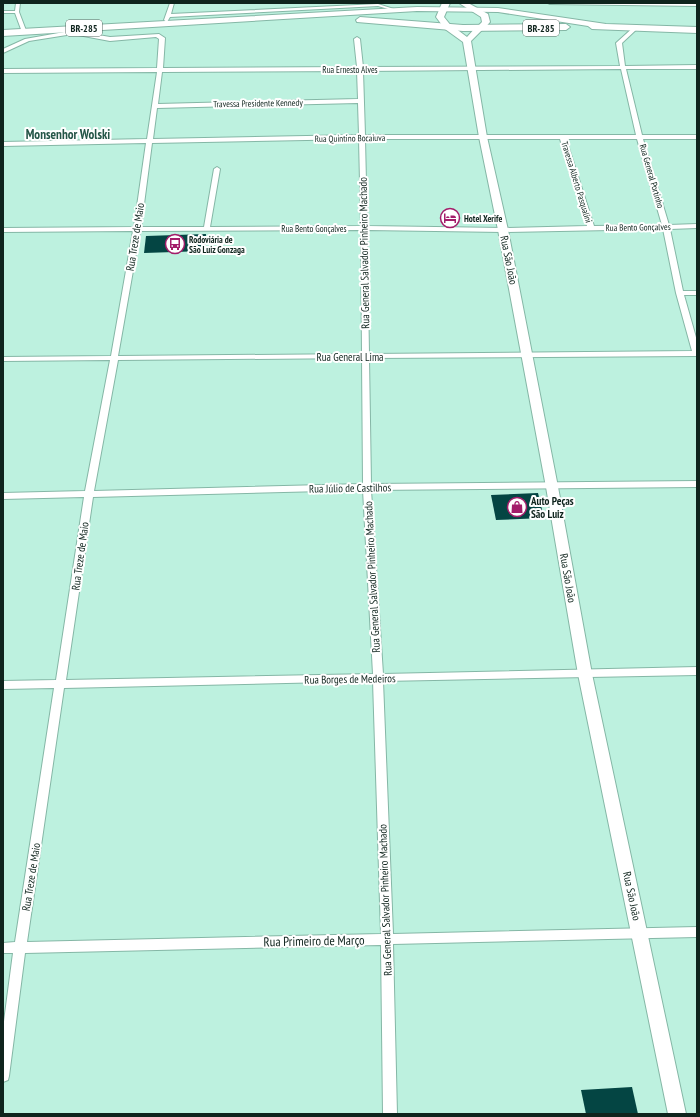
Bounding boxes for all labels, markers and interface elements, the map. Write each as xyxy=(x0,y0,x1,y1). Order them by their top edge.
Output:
road number: BR-285 xyxy=(66,20,102,36)
road number: BR-285 xyxy=(523,20,559,36)
street label: Rua Ernesto Alves xyxy=(322,64,378,75)
street label: Travessa Presidente Kennedy xyxy=(213,97,303,109)
district label: Monsenhor Wolski xyxy=(26,126,110,143)
street label: Rua Quintino Bocaiuva xyxy=(315,132,386,144)
street label: Travessa Alberto Pasqualini xyxy=(559,140,595,224)
street label: Rua General Portinho xyxy=(638,143,666,209)
street label: Rua General Salvador Pinheiro Machado xyxy=(356,177,372,329)
street label: Rua Treze de Maio xyxy=(123,202,147,272)
hotel icon: Hotel Xerife xyxy=(439,207,461,229)
place label: Hotel Xerife xyxy=(464,213,502,224)
street label: Rua Bento Gonçalves xyxy=(605,221,671,233)
street label: Rua Bento Gonçalves xyxy=(281,223,347,234)
bus stop icon: Rodoviária de São Luiz Gonzaga xyxy=(164,233,186,255)
place label: Rodoviária de São Luiz Gonzaga xyxy=(189,234,245,255)
street label: Rua São João xyxy=(497,234,521,286)
street label: Rua General Lima xyxy=(317,350,383,364)
street label: Rua Júlio de Castilhos xyxy=(309,480,391,496)
place label: Auto Peças São Luiz xyxy=(530,494,574,521)
shop icon: Auto Peças São Luiz xyxy=(506,496,528,518)
street label: Rua General Salvador Pinheiro Machado xyxy=(361,501,383,653)
street label: Rua Treze de Maio xyxy=(68,521,92,591)
street label: Rua São João xyxy=(557,552,579,604)
street label: Rua Borges de Medeiros xyxy=(304,671,396,687)
street label: Rua General Salvador Pinheiro Machado xyxy=(375,824,395,976)
street label: Rua Treze de Maio xyxy=(19,842,43,912)
street label: Rua São João xyxy=(620,870,644,922)
street label: Rua Primeiro de Março xyxy=(263,932,365,950)

